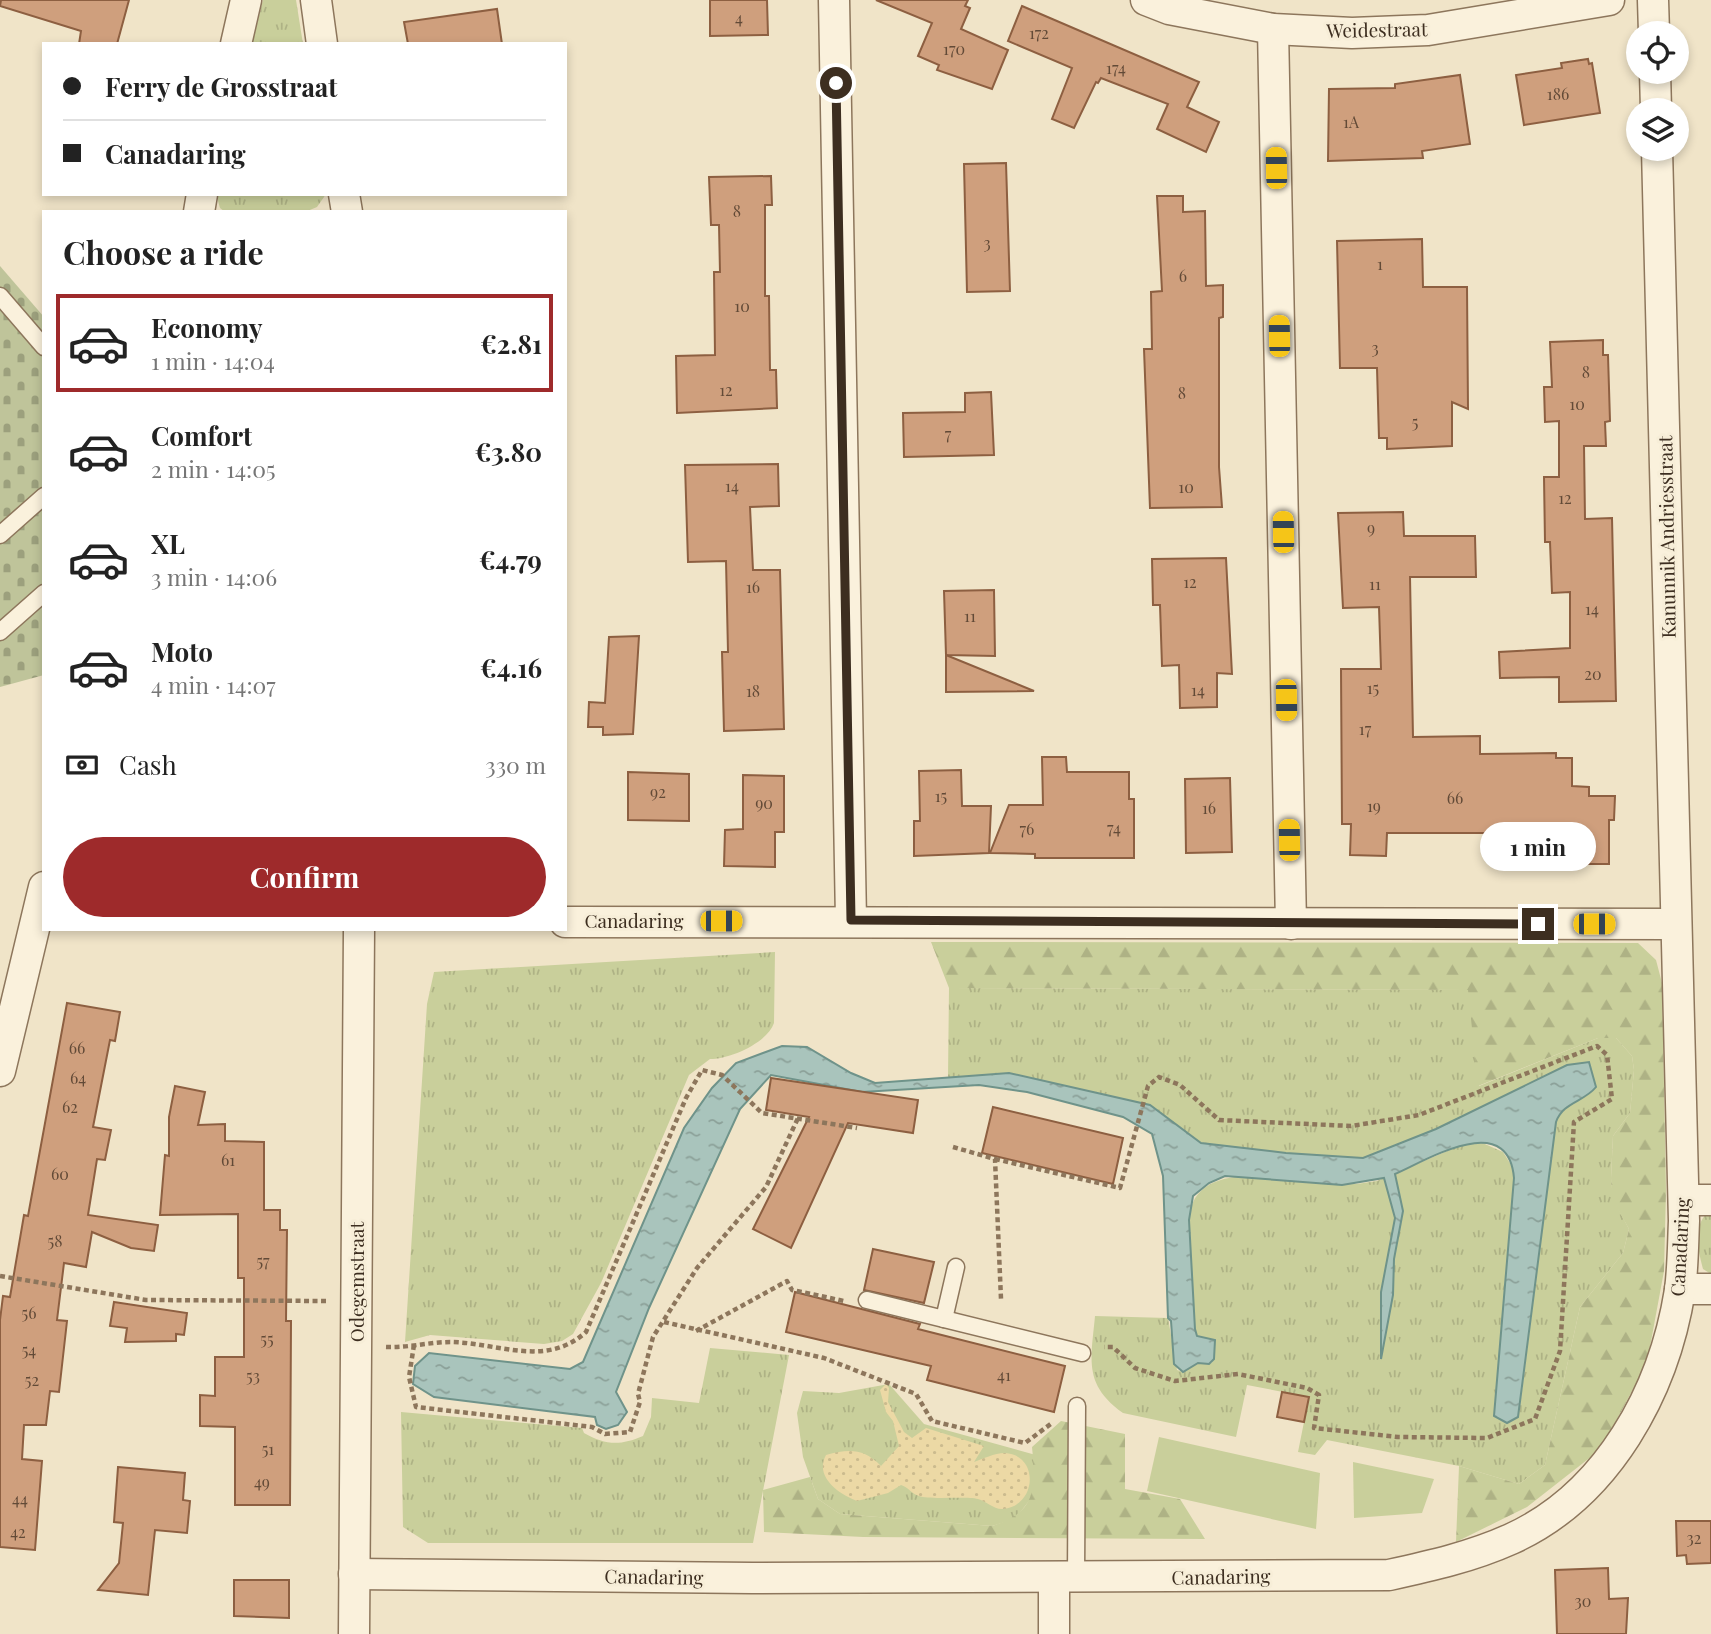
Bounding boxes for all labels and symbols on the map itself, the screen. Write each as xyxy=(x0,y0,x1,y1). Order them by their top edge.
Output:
house number: 4 xyxy=(735,7,743,28)
street label: Weidestraat xyxy=(1325,15,1428,43)
house number: 172 xyxy=(1029,22,1049,43)
house number: 170 xyxy=(943,38,965,59)
house number: 174 xyxy=(1106,57,1126,78)
route start xyxy=(820,67,852,99)
house number: 186 xyxy=(1547,83,1569,104)
house number: 1A xyxy=(1343,111,1360,132)
car xyxy=(1266,147,1287,189)
house number: 8 xyxy=(733,200,741,221)
house number: 3 xyxy=(983,232,991,253)
house number: 1 xyxy=(1377,253,1383,274)
house number: 6 xyxy=(1179,265,1187,286)
house number: 10 xyxy=(734,295,750,316)
car xyxy=(1269,315,1290,357)
house number: 3 xyxy=(1371,337,1379,358)
house number: 8 xyxy=(1582,361,1590,382)
house number: 12 xyxy=(719,379,733,400)
house number: 8 xyxy=(1178,382,1186,403)
house number: 10 xyxy=(1569,393,1585,414)
house number: 5 xyxy=(1412,411,1418,432)
house number: 7 xyxy=(945,423,952,444)
street label: Kanunnik Andriesstraat xyxy=(1651,435,1681,639)
house number: 14 xyxy=(725,475,739,496)
house number: 10 xyxy=(1178,476,1194,497)
house number: 12 xyxy=(1558,487,1572,508)
car xyxy=(1273,511,1294,553)
house number: 9 xyxy=(1367,517,1375,538)
house number: 12 xyxy=(1183,571,1197,592)
house number: 11 xyxy=(1369,573,1381,594)
house number: 16 xyxy=(746,576,760,597)
house number: 14 xyxy=(1585,598,1599,619)
house number: 11 xyxy=(964,605,976,626)
house number: 20 xyxy=(1584,663,1602,684)
house number: 15 xyxy=(1367,677,1379,698)
house number: 14 xyxy=(1191,679,1205,700)
car xyxy=(1276,679,1297,721)
house number: 18 xyxy=(746,680,760,701)
house number: 17 xyxy=(1359,718,1372,739)
house number: 92 xyxy=(650,781,666,802)
house number: 15 xyxy=(935,785,947,806)
house number: 66 xyxy=(1447,787,1463,808)
house number: 90 xyxy=(755,792,773,813)
house number: 19 xyxy=(1367,795,1381,816)
house number: 16 xyxy=(1202,797,1216,818)
house number: 74 xyxy=(1107,817,1121,838)
house number: 76 xyxy=(1020,818,1034,839)
car xyxy=(1279,819,1300,861)
callout: 1 min xyxy=(1480,822,1596,872)
street label: Canadaring xyxy=(584,907,684,933)
route end xyxy=(1522,908,1554,940)
car xyxy=(701,911,743,932)
car xyxy=(1574,914,1616,935)
house number: 66 xyxy=(69,1037,85,1058)
house number: 64 xyxy=(70,1067,86,1088)
house number: 62 xyxy=(62,1096,78,1117)
house number: 61 xyxy=(221,1149,235,1170)
house number: 60 xyxy=(51,1163,69,1184)
street label: Canadaring xyxy=(1663,1197,1695,1297)
street label: Odegemstraat xyxy=(343,1222,369,1342)
house number: 58 xyxy=(48,1230,62,1251)
house number: 57 xyxy=(256,1250,270,1271)
house number: 56 xyxy=(22,1302,36,1323)
house number: 55 xyxy=(260,1328,274,1349)
house number: 54 xyxy=(22,1339,36,1360)
house number: 41 xyxy=(997,1364,1011,1385)
house number: 53 xyxy=(246,1365,260,1386)
house number: 52 xyxy=(25,1369,39,1390)
house number: 51 xyxy=(262,1438,274,1459)
house number: 49 xyxy=(254,1471,270,1492)
house number: 44 xyxy=(12,1488,28,1509)
house number: 42 xyxy=(10,1521,26,1542)
house number: 32 xyxy=(1687,1527,1701,1548)
street label: Canadaring xyxy=(604,1562,704,1590)
street label: Canadaring xyxy=(1171,1562,1271,1590)
house number: 30 xyxy=(1575,1590,1591,1611)

